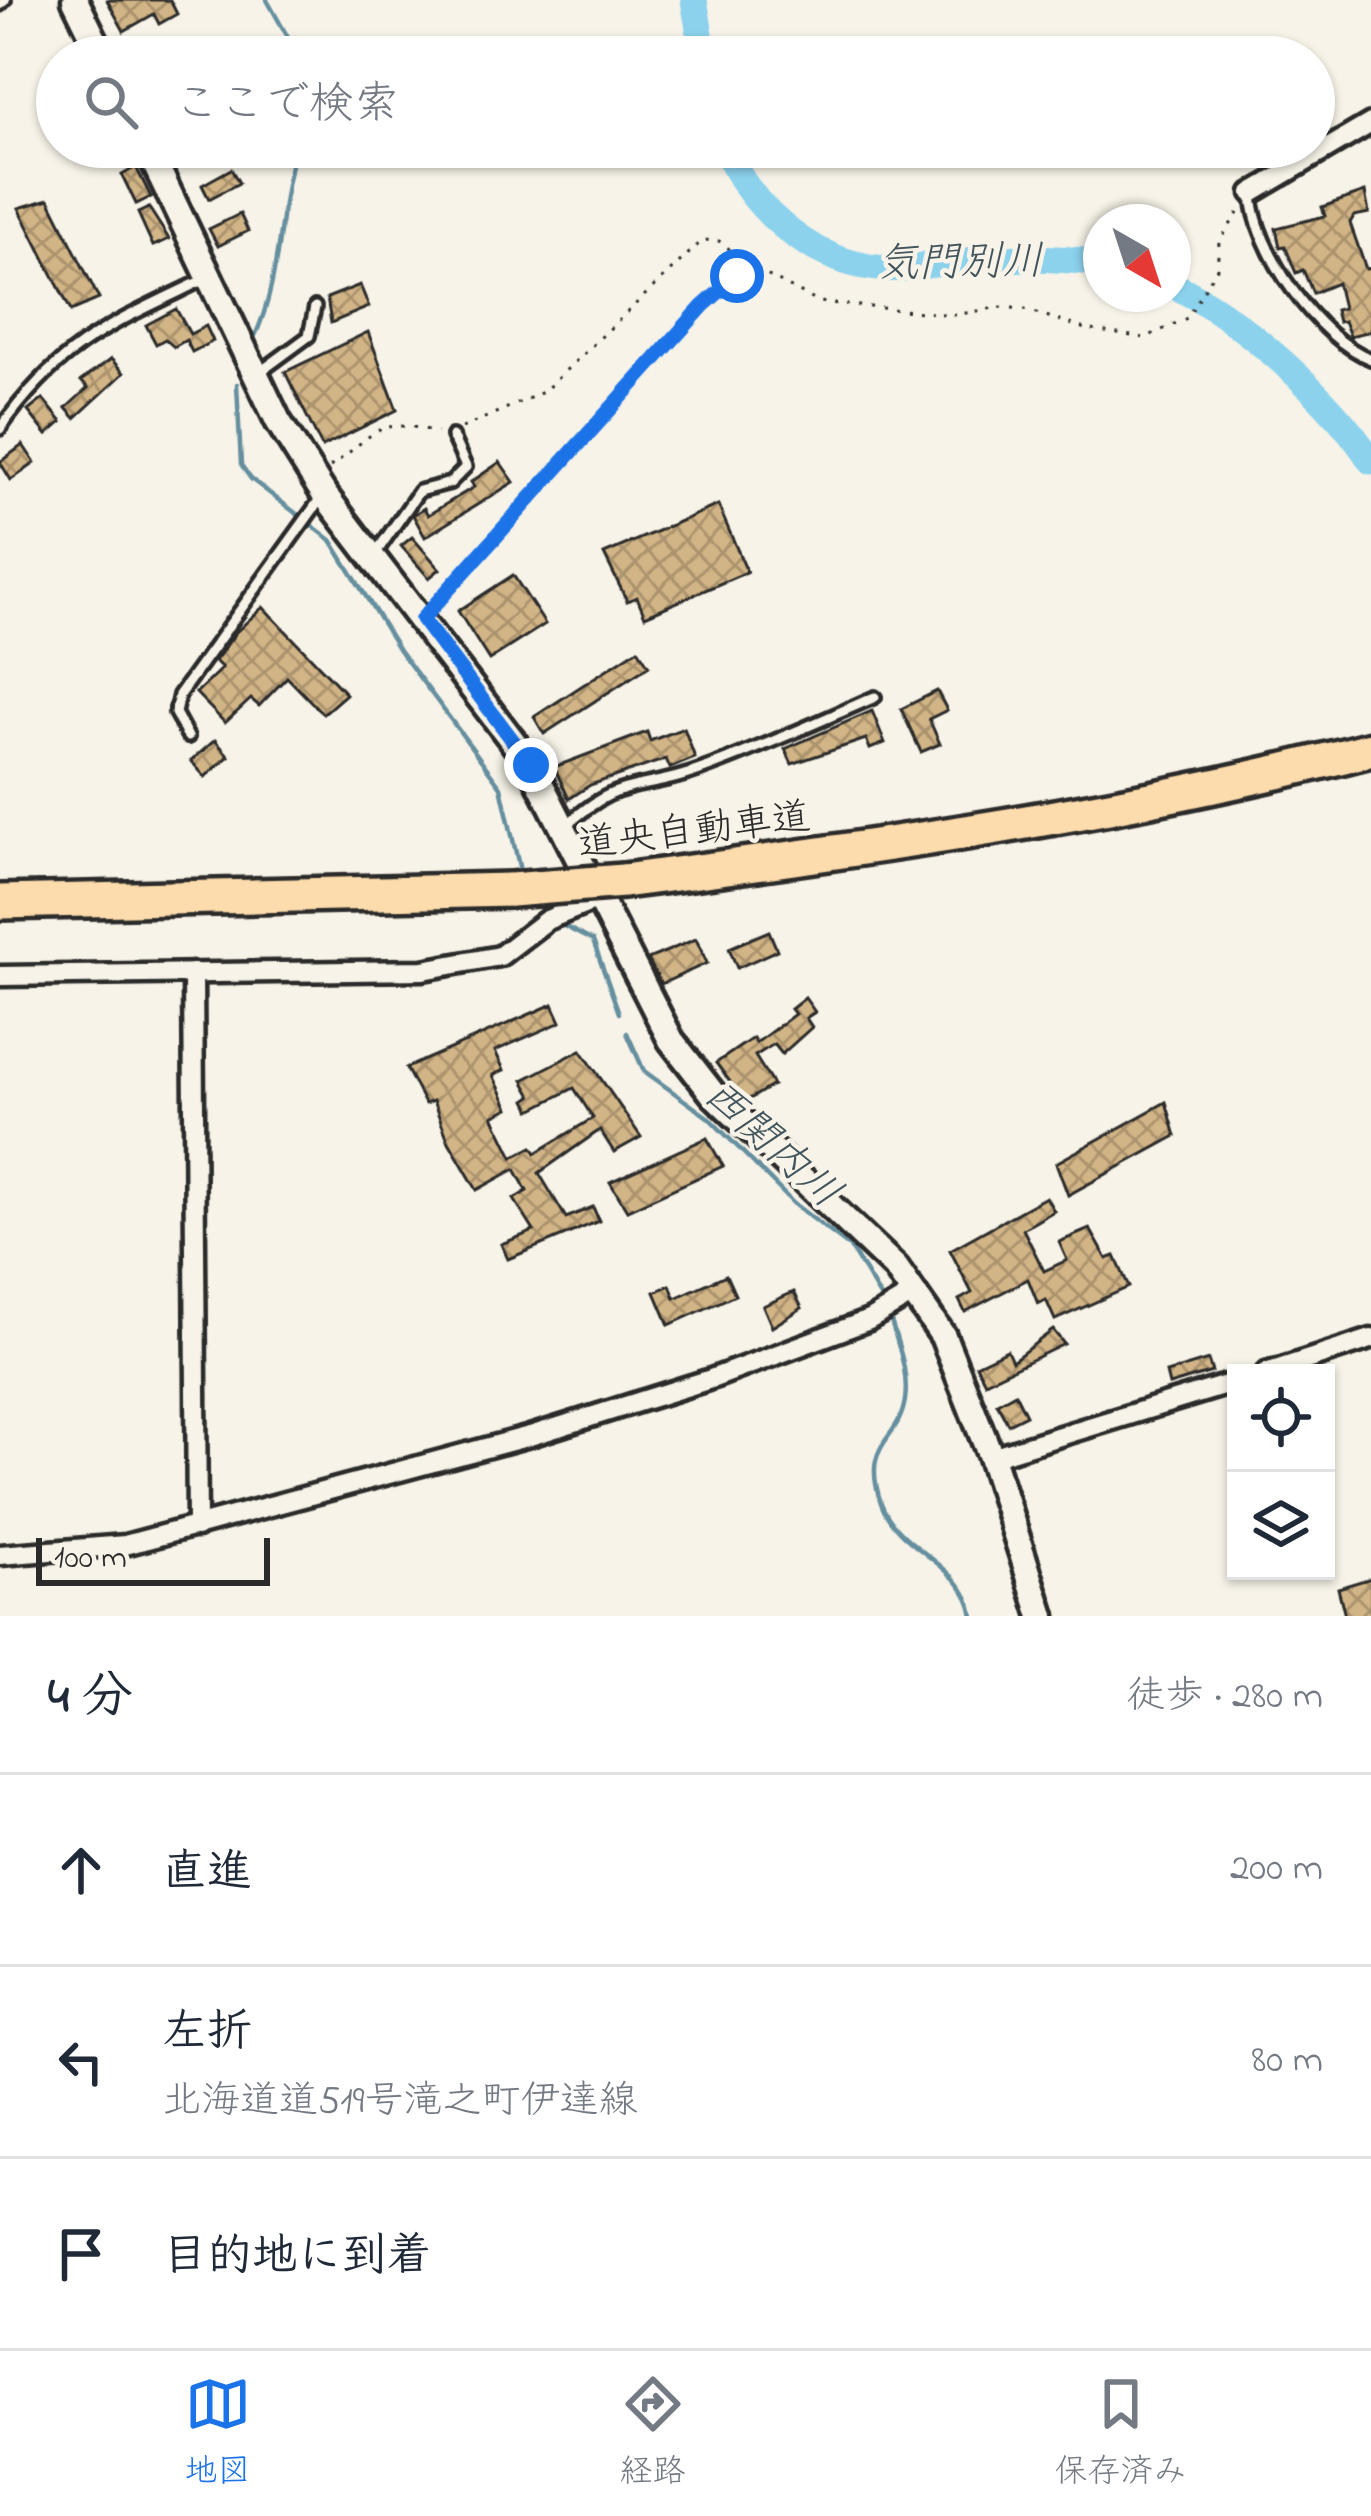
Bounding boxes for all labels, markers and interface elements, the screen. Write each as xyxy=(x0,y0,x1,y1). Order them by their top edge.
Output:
search box xyxy=(36,36,1335,168)
icon: search xyxy=(78,69,144,135)
text: ここで検索 xyxy=(174,73,399,139)
north arrow xyxy=(1083,204,1191,312)
water label: 気門別川 xyxy=(876,233,1045,296)
route start xyxy=(710,249,764,303)
route end xyxy=(504,738,558,792)
street label: 道央自動車道 xyxy=(575,790,814,875)
water label: 西関内川 xyxy=(688,1066,854,1224)
map controls xyxy=(1227,1364,1335,1580)
button: locate xyxy=(1227,1364,1335,1472)
button: layers xyxy=(1227,1472,1335,1580)
scale bar xyxy=(36,1532,270,1585)
text: 100 m xyxy=(54,1535,127,1583)
text: 4 分 xyxy=(48,1661,133,1736)
text: 徒歩 · 280 m xyxy=(1126,1669,1323,1726)
icon: ahead xyxy=(48,1837,114,1903)
text: 直進 xyxy=(162,1841,252,1907)
text: 200 m xyxy=(1230,1841,1323,1898)
text: 左折 xyxy=(162,2001,252,2067)
icon: left xyxy=(48,2029,114,2095)
text: 80 m xyxy=(1252,2033,1323,2090)
text: 北海道道519号滝之町伊達線 xyxy=(162,2074,637,2131)
icon: arrive xyxy=(48,2221,114,2287)
text: 目的地に到着 xyxy=(162,2225,432,2291)
tab: 地図 xyxy=(185,2371,251,2497)
tab: 経路 xyxy=(620,2371,686,2497)
tab: 保存済み xyxy=(1055,2371,1187,2497)

